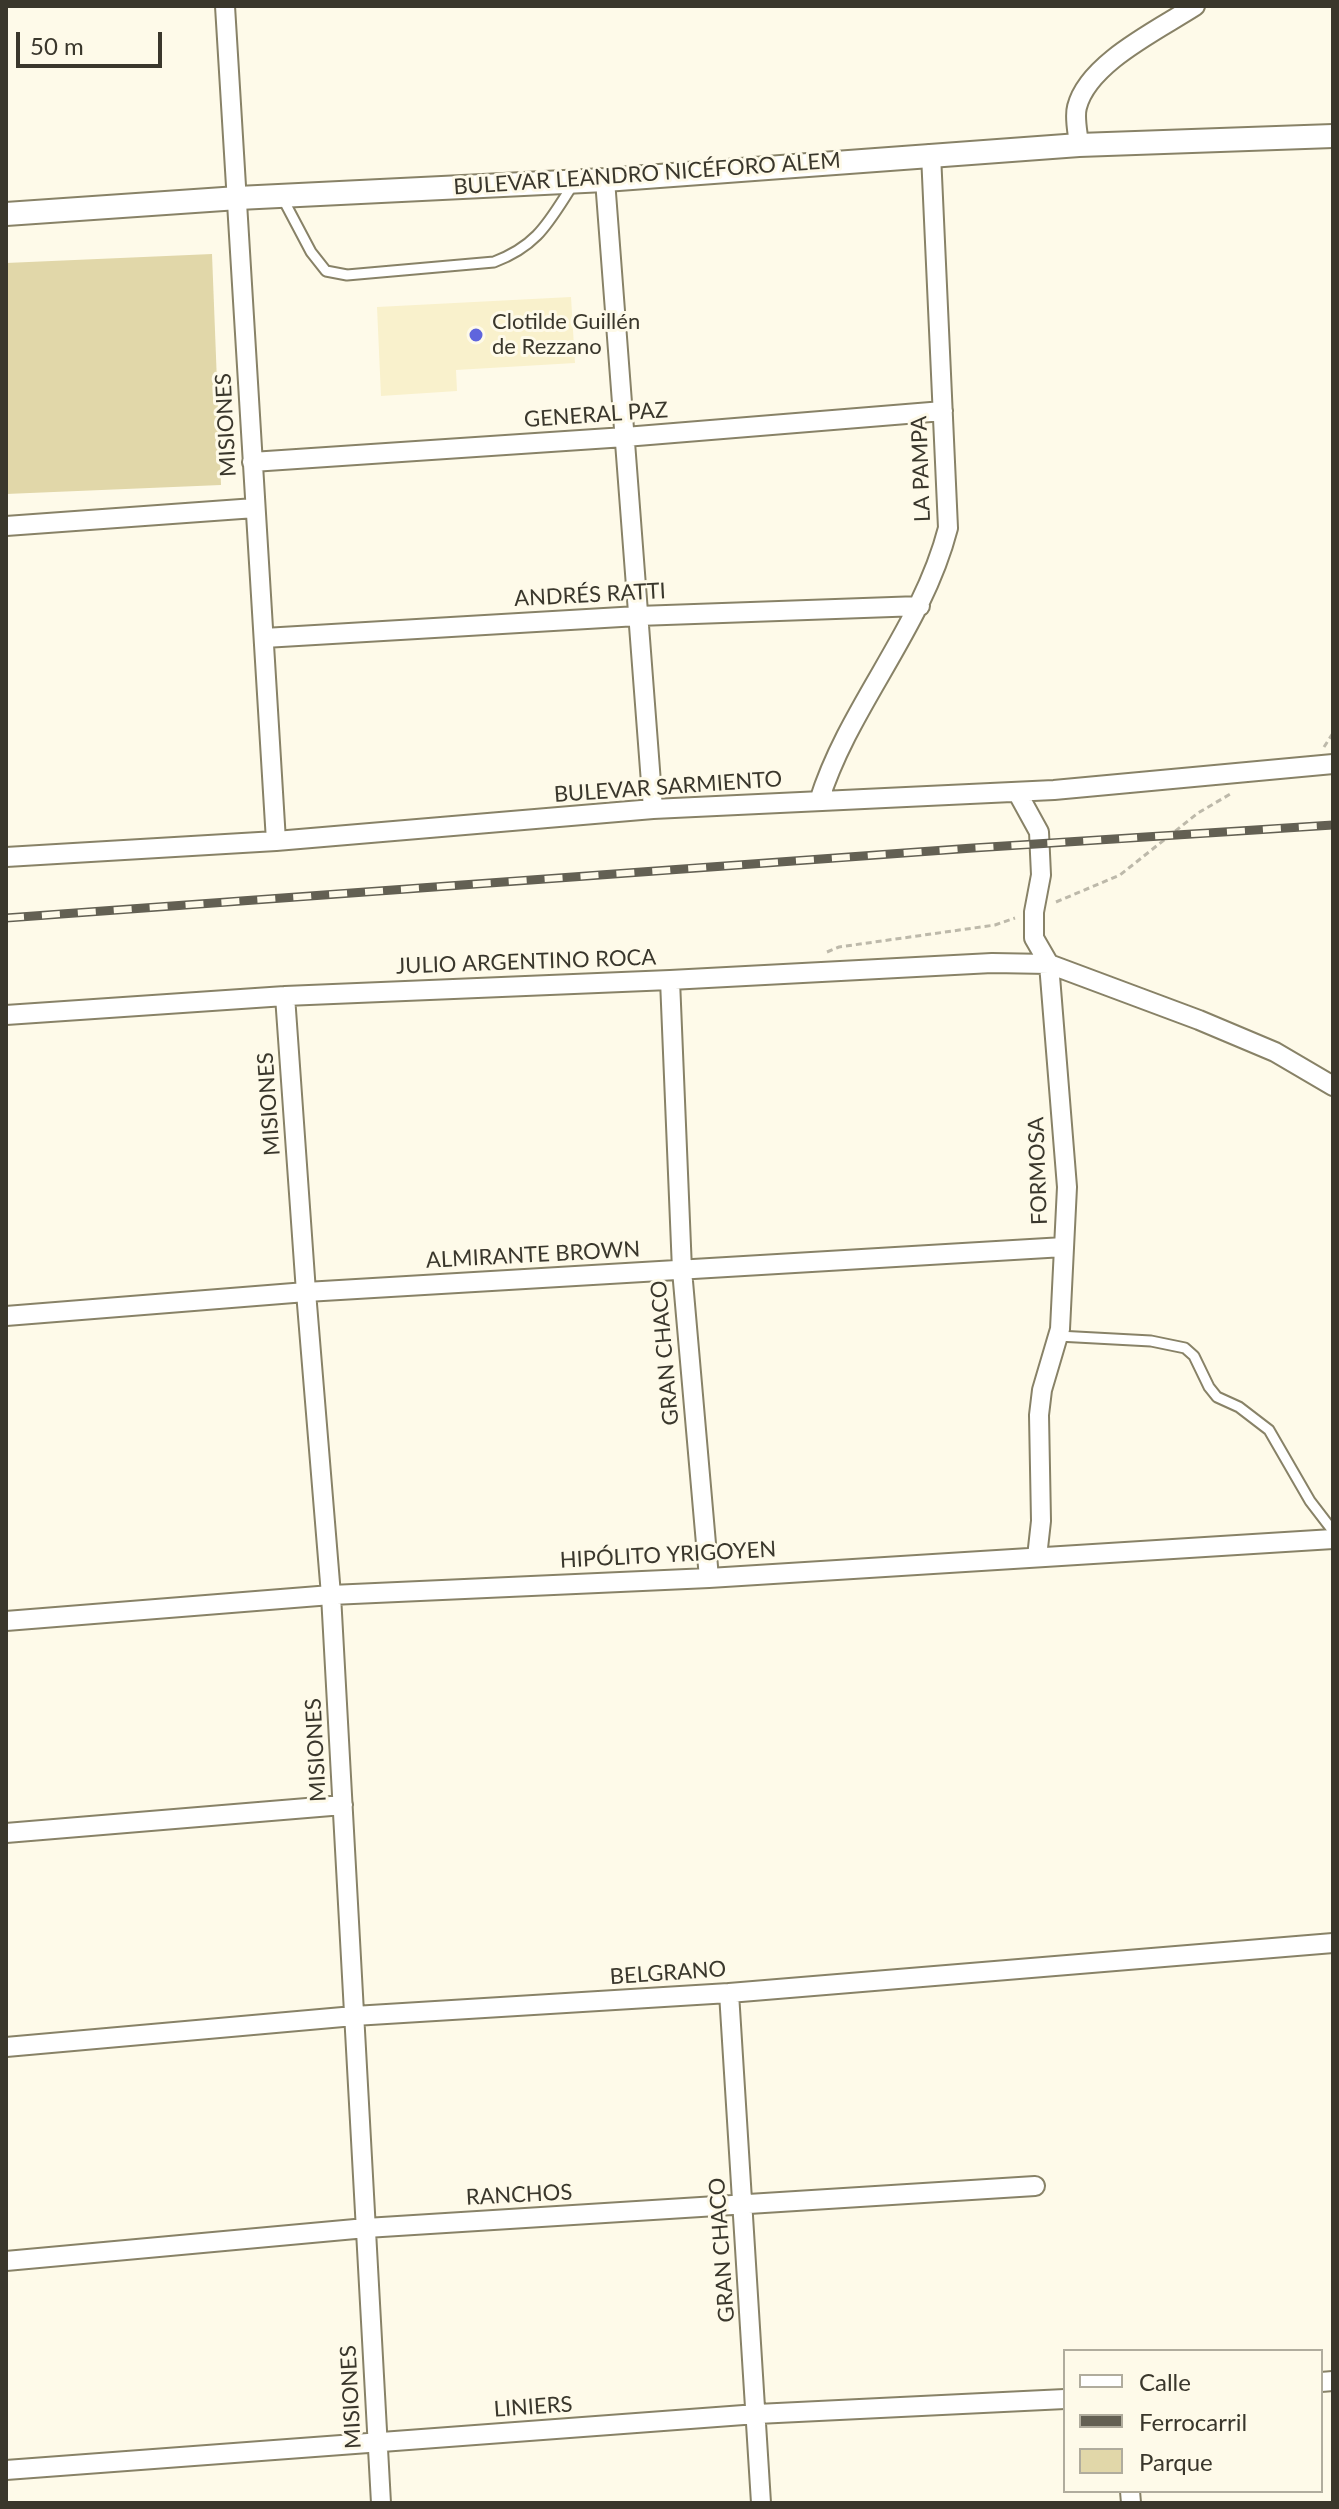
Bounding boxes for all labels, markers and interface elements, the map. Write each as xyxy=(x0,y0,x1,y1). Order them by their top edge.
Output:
scale bar xyxy=(20,16,166,66)
text: 50 m xyxy=(30,31,84,60)
street label: BULEVAR LEANDRO NICÉFORO ALEM xyxy=(452,147,842,201)
place label: Clotilde Guillén de Rezzano xyxy=(492,309,640,360)
marker: Clotilde Guillén de Rezzano xyxy=(467,326,485,344)
street label: MISIONES xyxy=(210,373,242,477)
street label: GENERAL PAZ xyxy=(523,397,669,433)
street label: LA PAMPA xyxy=(906,415,936,523)
street label: ANDRÉS RATTI xyxy=(514,578,666,612)
street label: BULEVAR SARMIENTO xyxy=(553,766,783,808)
street label: JULIO ARGENTINO ROCA xyxy=(395,944,657,980)
street label: MISIONES xyxy=(252,1051,286,1157)
street label: FORMOSA xyxy=(1023,1116,1053,1226)
street label: ALMIRANTE BROWN xyxy=(425,1236,641,1274)
street label: GRAN CHACO xyxy=(646,1280,684,1426)
street label: HIPÓLITO YRIGOYEN xyxy=(559,1536,777,1574)
street label: MISIONES xyxy=(300,1698,332,1802)
street label: BELGRANO xyxy=(609,1956,727,1990)
street label: GRAN CHACO xyxy=(704,2177,740,2323)
street label: RANCHOS xyxy=(465,2179,573,2211)
street label: MISIONES xyxy=(335,2345,367,2449)
legend xyxy=(1063,2349,1323,2493)
text: Calle xyxy=(1139,2367,1191,2396)
street label: LINIERS xyxy=(493,2391,573,2423)
text: Ferrocarril xyxy=(1139,2407,1247,2436)
text: Parque xyxy=(1139,2447,1213,2476)

